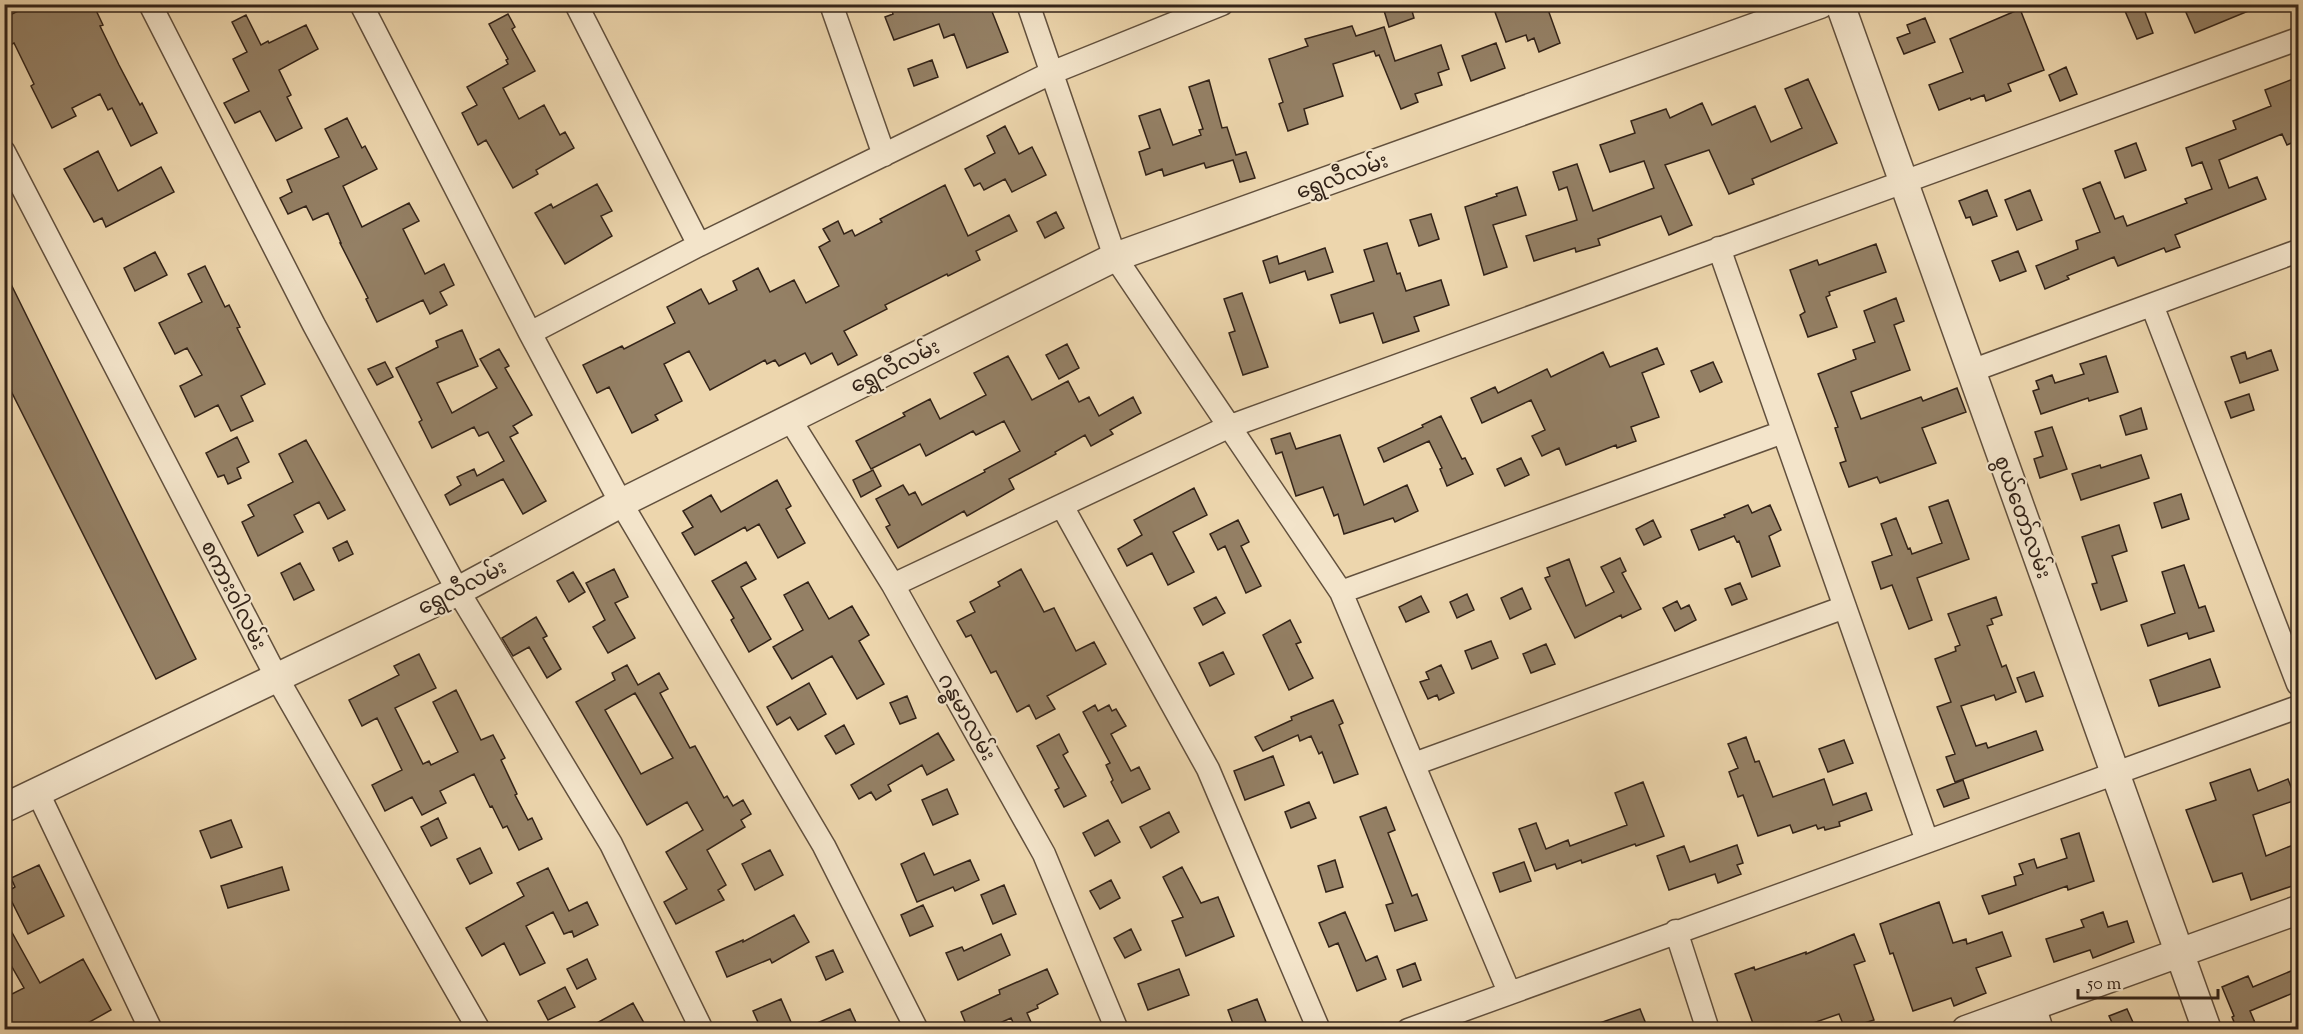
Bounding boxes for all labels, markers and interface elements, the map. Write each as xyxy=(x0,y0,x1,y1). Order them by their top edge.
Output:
street label: ရွှေလီလမ်း xyxy=(1291,145,1393,208)
street label: ရွှေလီလမ်း xyxy=(845,331,946,402)
street label: စွယ်တော်လမ်း xyxy=(1985,451,2060,583)
street label: စကားဝါလမ်း xyxy=(192,535,275,656)
street label: ရွှေလီလမ်း xyxy=(412,551,513,624)
street label: ဂန္ဓမာလမ်း xyxy=(928,667,1004,768)
scale bar xyxy=(2078,962,2218,1000)
text: 50 m xyxy=(2086,972,2122,998)

